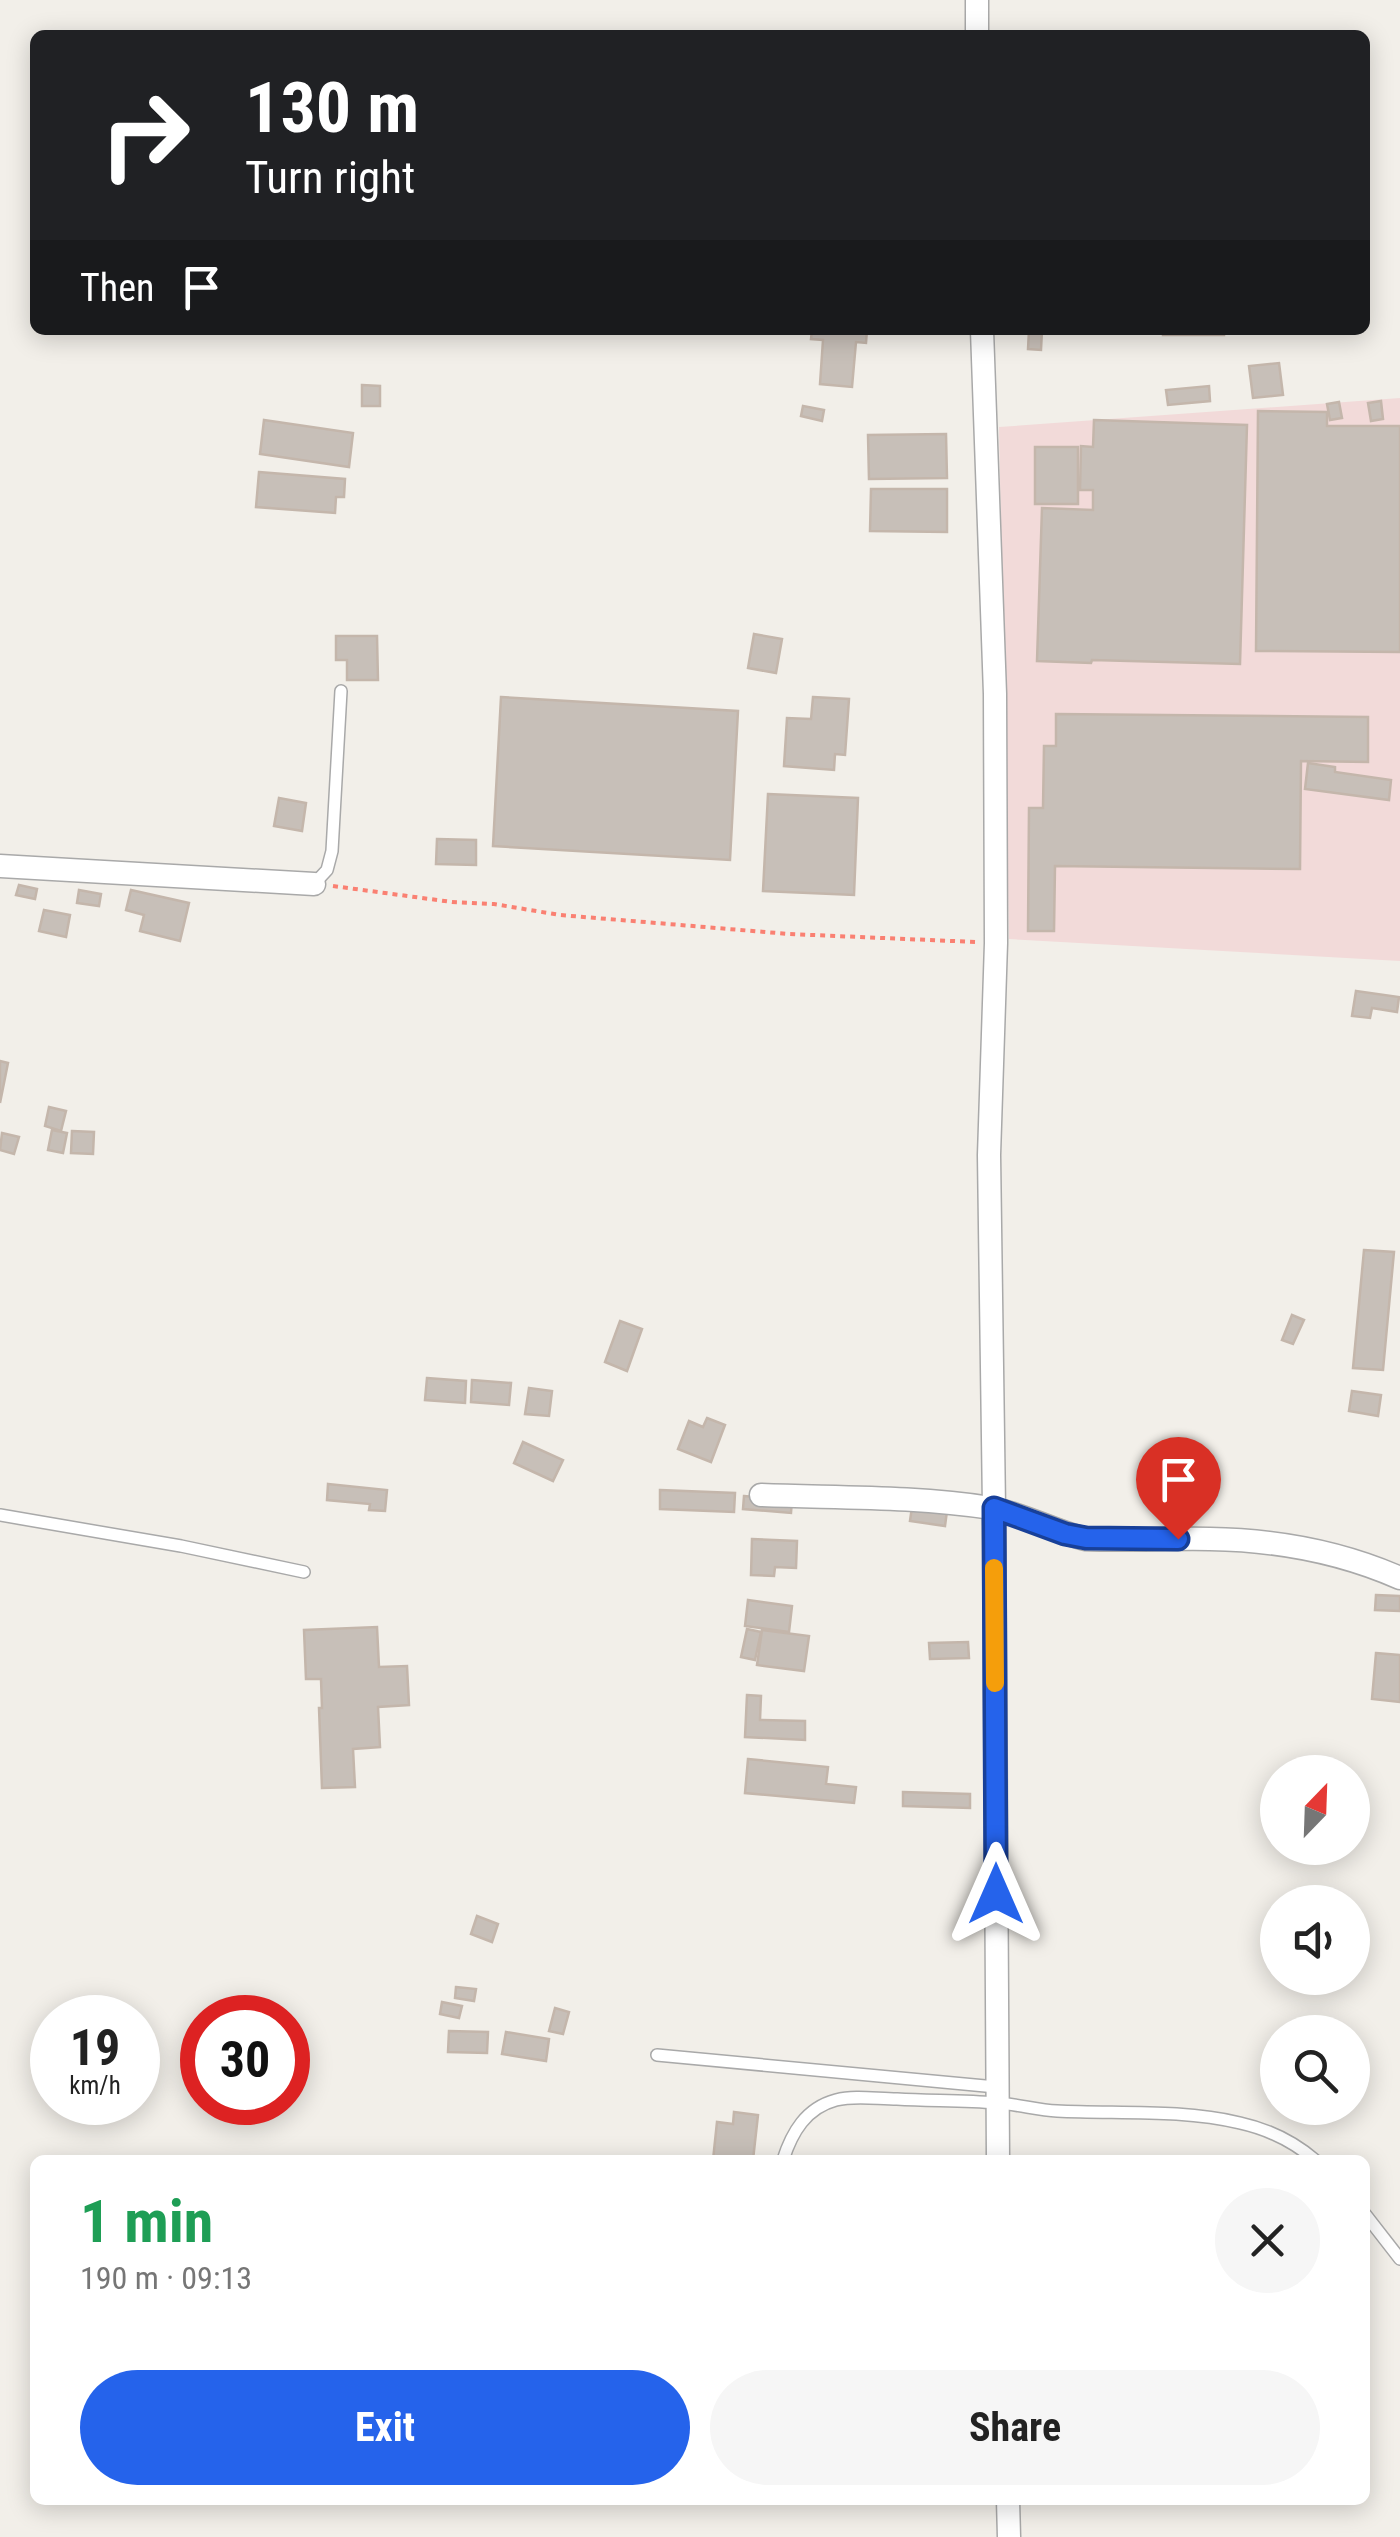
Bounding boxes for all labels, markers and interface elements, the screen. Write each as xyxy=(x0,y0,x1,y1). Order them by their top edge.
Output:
text: 130 m xyxy=(245,67,419,149)
icon: right xyxy=(80,70,210,200)
text: Turn right xyxy=(245,151,415,204)
icon: arrive xyxy=(174,260,229,315)
text: Then xyxy=(80,266,154,310)
pin xyxy=(1136,1437,1221,1540)
icon: arrive xyxy=(1151,1452,1206,1507)
north arrow xyxy=(1260,1755,1370,1865)
map controls xyxy=(1260,1755,1370,2125)
position arrow xyxy=(944,1842,1048,1946)
button: sound xyxy=(1260,1885,1370,1995)
speed limit sign: 30 xyxy=(180,1995,310,2125)
button: search xyxy=(1260,2015,1370,2125)
text: 19 xyxy=(70,2019,120,2077)
text: km/h xyxy=(69,2071,121,2100)
text: 1 min xyxy=(80,2186,213,2257)
button: close xyxy=(1215,2188,1320,2293)
text: 190 m · 09:13 xyxy=(80,2259,252,2297)
button: Exit xyxy=(80,2370,690,2485)
button: Share xyxy=(710,2370,1320,2485)

